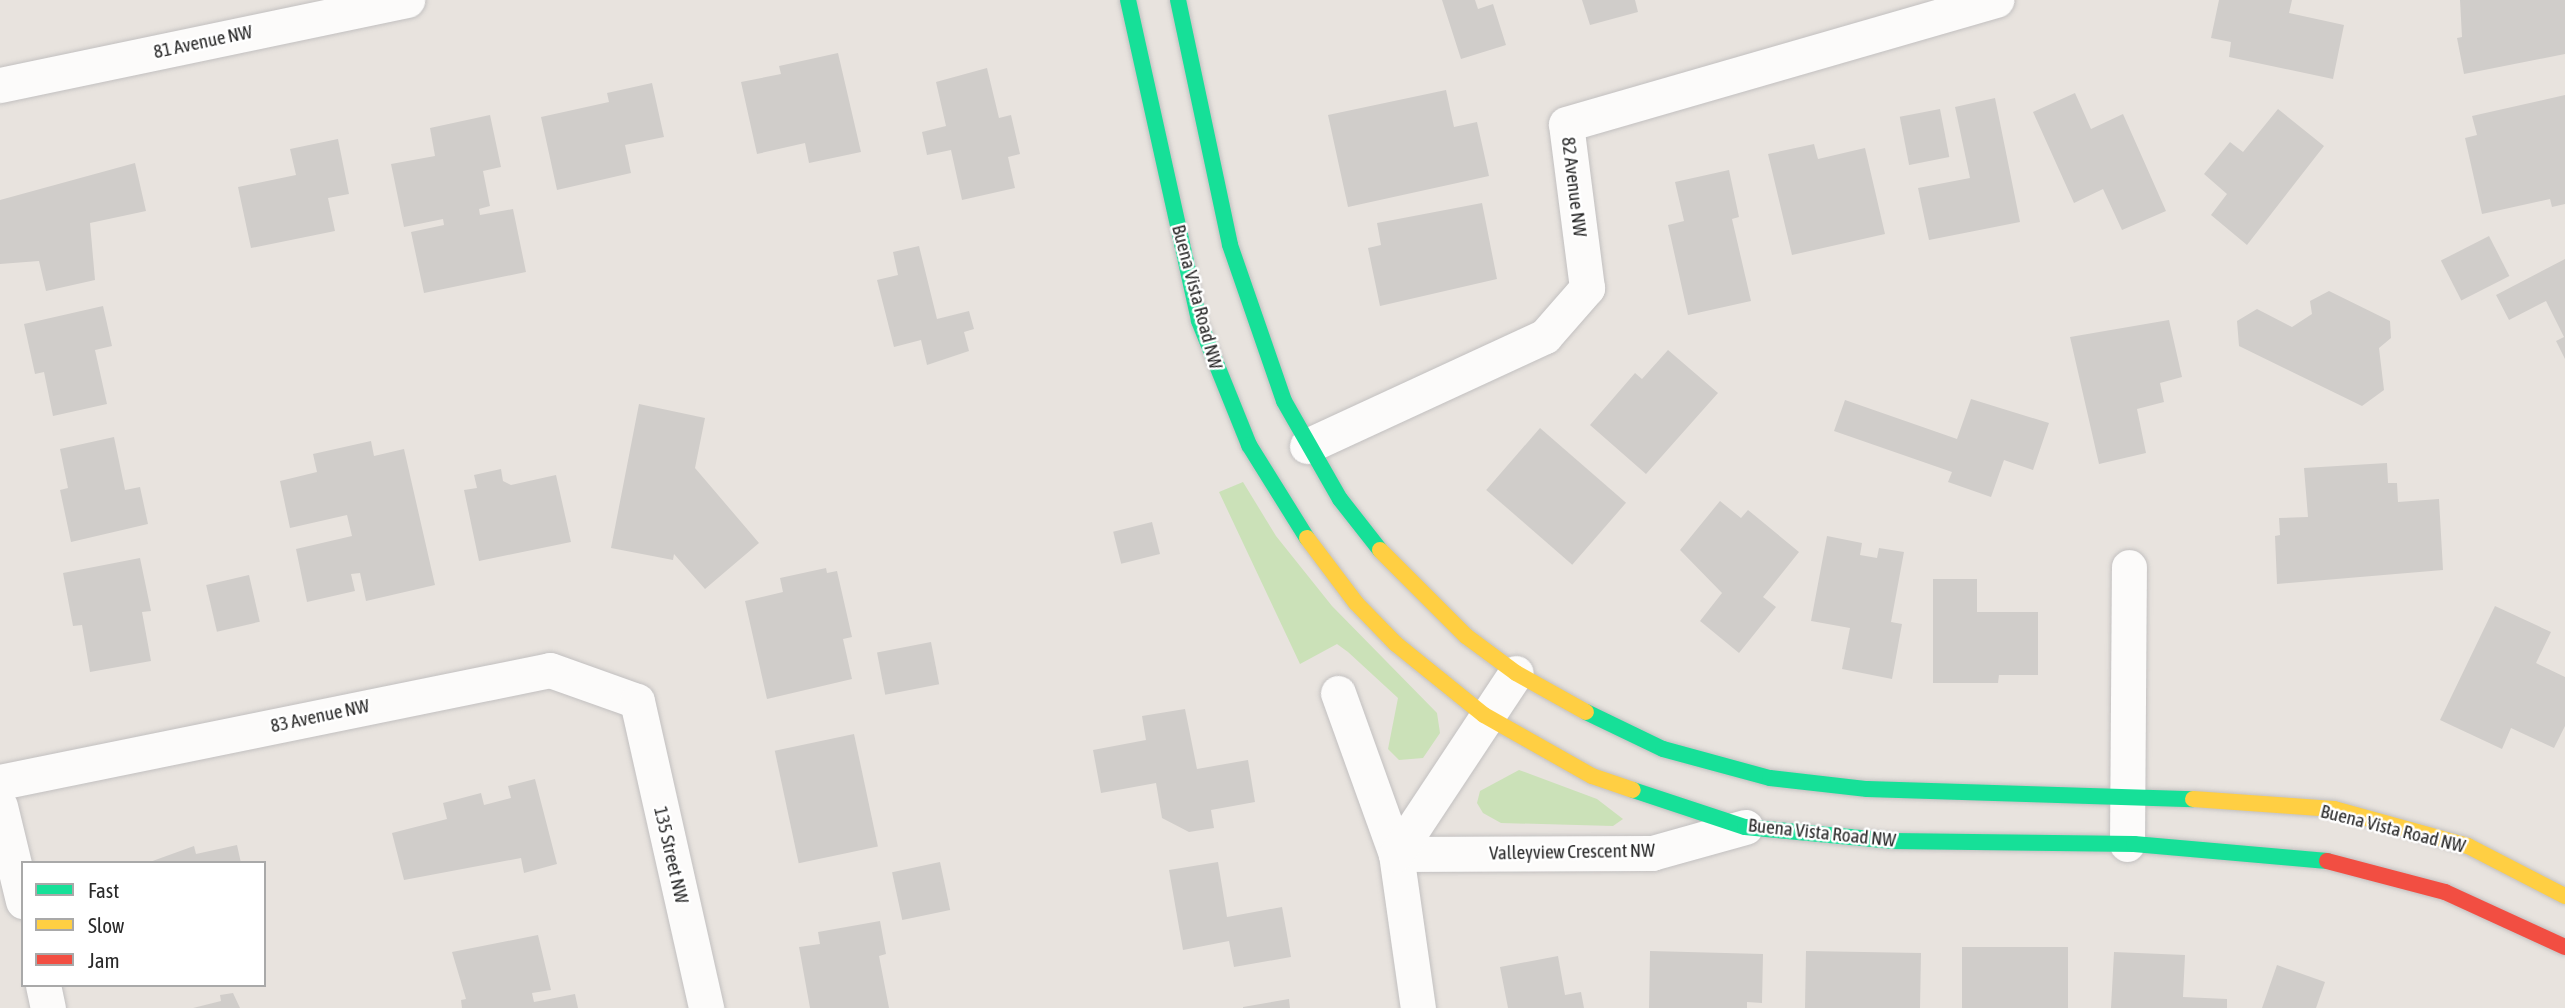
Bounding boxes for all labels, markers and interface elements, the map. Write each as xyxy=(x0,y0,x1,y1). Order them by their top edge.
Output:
street label: 81 Avenue NW xyxy=(151,20,255,64)
street label: 82 Avenue NW xyxy=(1557,136,1591,238)
street label: Buena Vista Road NW xyxy=(1167,222,1227,372)
street label: 83 Avenue NW xyxy=(268,694,372,738)
street label: Buena Vista Road NW xyxy=(2318,800,2468,858)
street label: 135 Street NW xyxy=(649,804,693,906)
street label: Buena Vista Road NW xyxy=(1747,814,1897,852)
street label: Valleyview Crescent NW xyxy=(1489,839,1655,865)
legend xyxy=(21,861,266,987)
text: Fast xyxy=(88,878,119,902)
text: Slow xyxy=(88,913,124,937)
text: Jam xyxy=(88,948,120,972)

